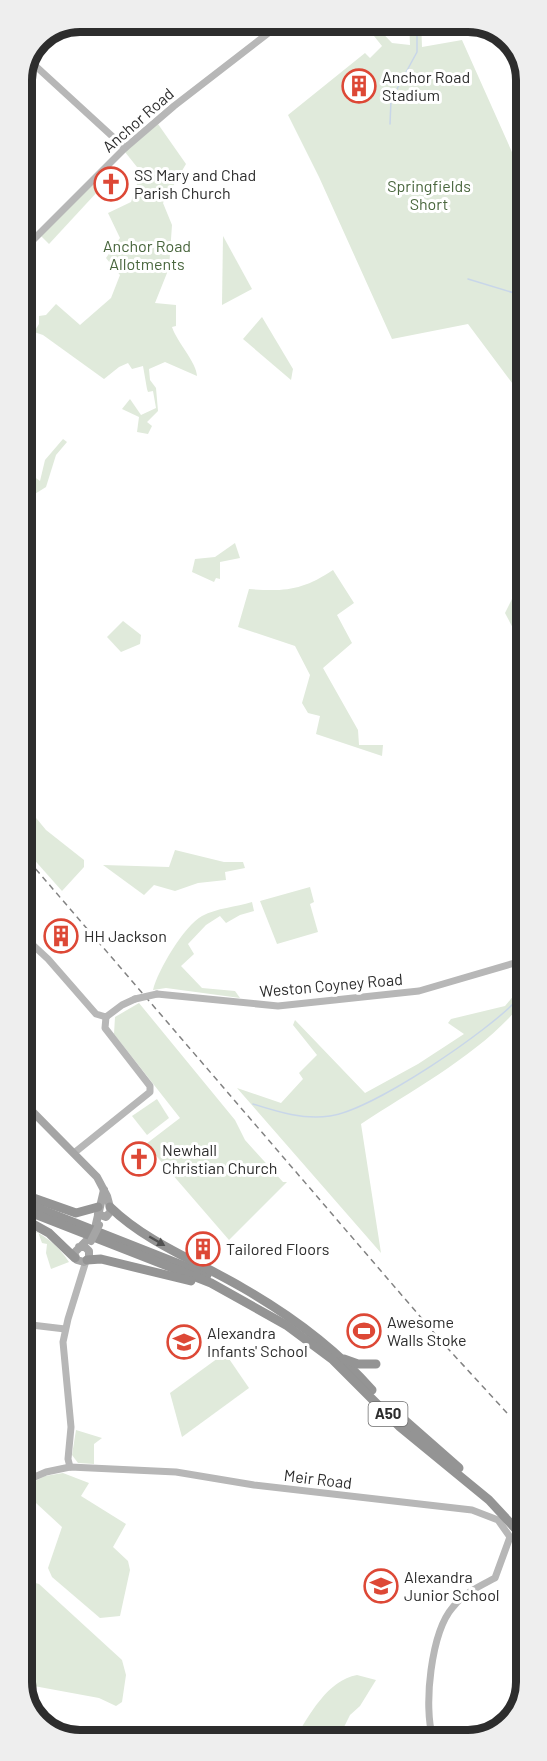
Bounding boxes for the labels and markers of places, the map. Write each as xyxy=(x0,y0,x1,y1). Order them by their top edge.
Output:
place label: Anchor Road Stadium xyxy=(382,67,470,104)
building icon: Anchor Road Stadium xyxy=(341,68,377,104)
place label: SS Mary and Chad Parish Church xyxy=(134,165,256,202)
church icon: SS Mary and Chad Parish Church xyxy=(93,166,129,202)
building icon: HH Jackson xyxy=(43,918,79,954)
place label: HH Jackson xyxy=(84,926,167,945)
place label: Newhall Christian Church xyxy=(162,1140,277,1177)
church icon: Newhall Christian Church xyxy=(121,1141,157,1177)
building icon: Tailored Floors xyxy=(185,1231,221,1267)
place label: Tailored Floors xyxy=(226,1239,329,1258)
place label: Awesome Walls Stoke xyxy=(387,1312,467,1349)
sports icon: Awesome Walls Stoke xyxy=(346,1313,382,1349)
place label: Alexandra Infants' School xyxy=(207,1323,308,1360)
school or university icon: Alexandra Infants' School xyxy=(166,1324,202,1360)
place label: Alexandra Junior School xyxy=(404,1567,500,1604)
school or university icon: Alexandra Junior School xyxy=(363,1568,399,1604)

